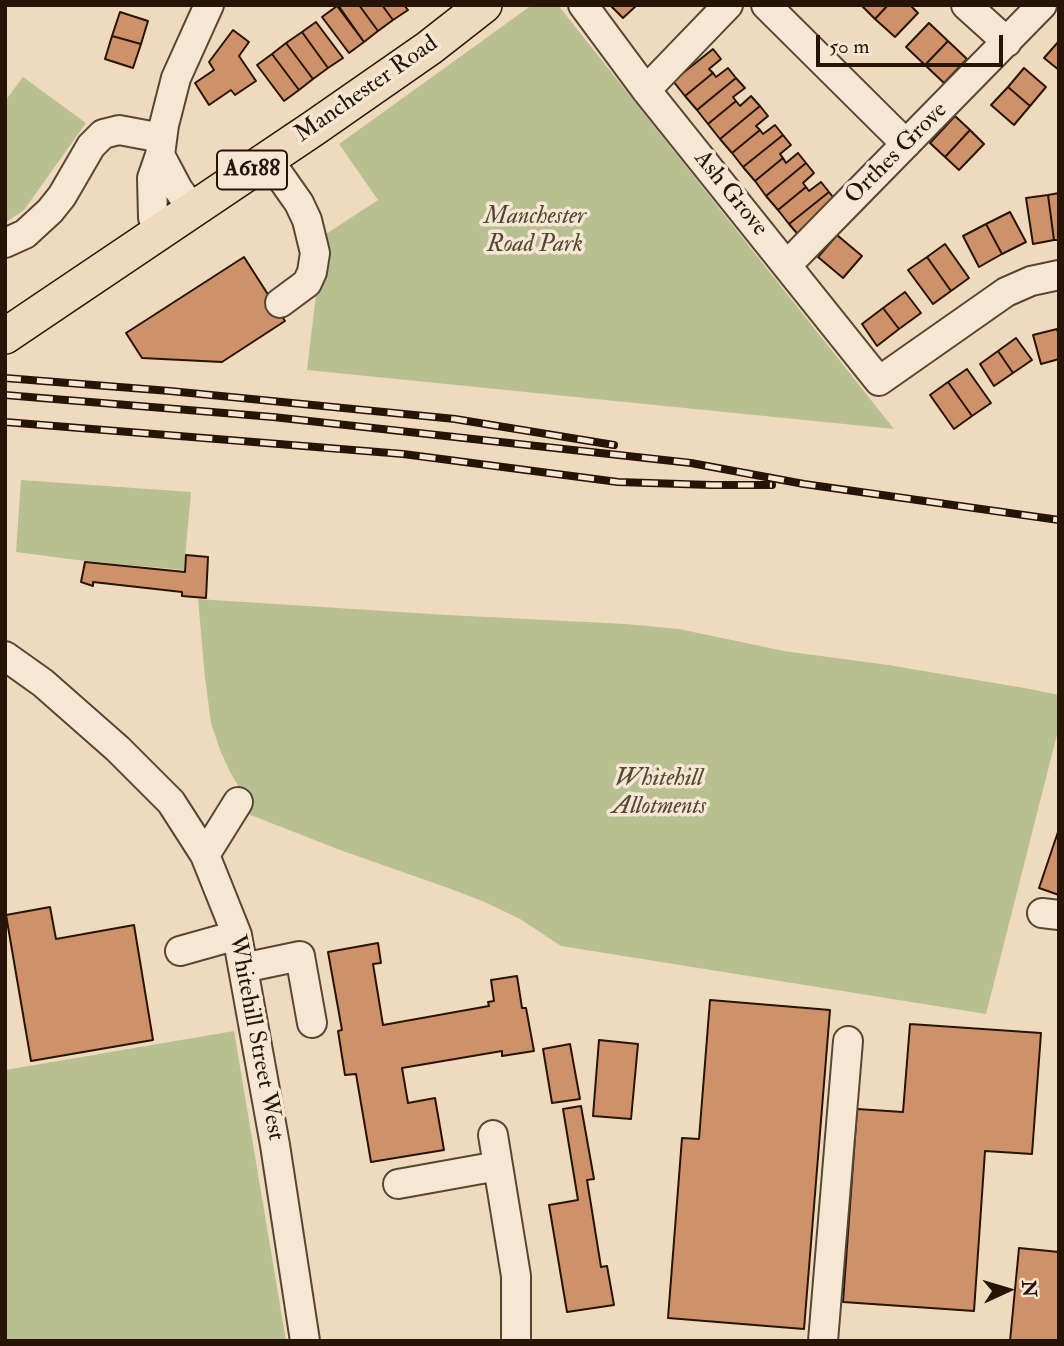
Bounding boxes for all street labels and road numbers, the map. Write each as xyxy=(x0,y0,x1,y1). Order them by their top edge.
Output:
street label: Manchester Road xyxy=(290,30,444,150)
street label: Orthes Grove xyxy=(840,97,954,211)
street label: Ash Grove xyxy=(687,145,773,243)
road number: A6188 xyxy=(217,150,287,190)
street label: Whitehill Street West xyxy=(221,933,289,1143)

